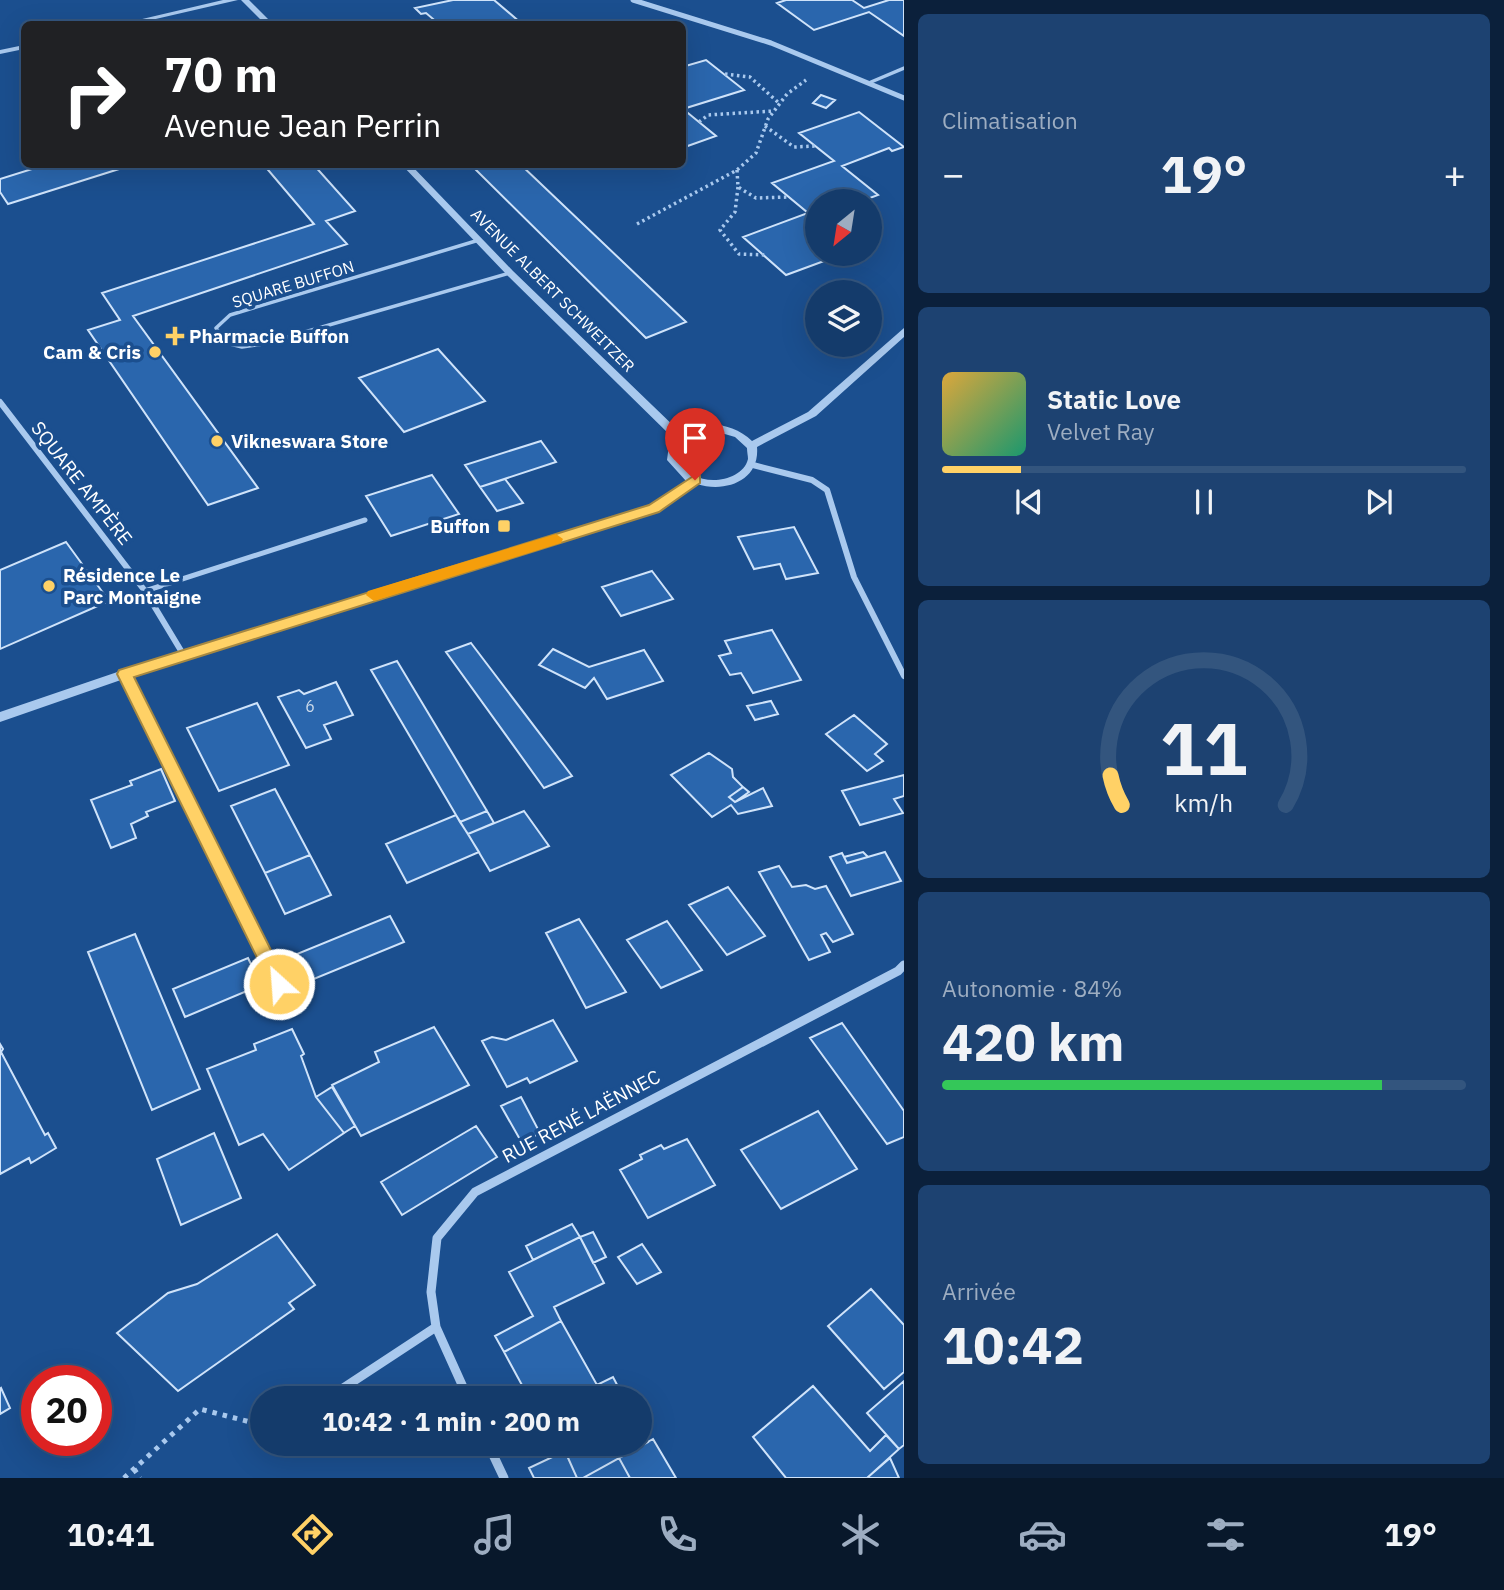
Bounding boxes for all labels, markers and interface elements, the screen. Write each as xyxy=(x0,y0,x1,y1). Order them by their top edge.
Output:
text: 70 m xyxy=(164,42,278,105)
icon: right xyxy=(49,49,140,140)
text: Avenue Jean Perrin xyxy=(164,104,441,146)
text: Climatisation xyxy=(942,105,1078,135)
text: 19° xyxy=(1161,140,1247,207)
text: − xyxy=(942,149,965,198)
text: + xyxy=(1443,149,1466,198)
north arrow xyxy=(805,189,882,266)
map controls xyxy=(805,189,882,357)
street label: AVENUE ALBERT SCHWEITZER xyxy=(467,204,639,376)
street label: SQUARE BUFFON xyxy=(230,256,356,312)
button: layers xyxy=(805,280,882,357)
place label: Pharmacie Buffon xyxy=(189,324,349,348)
marker: Pharmacie Buffon xyxy=(167,328,183,344)
place label: Cam & Cris xyxy=(43,340,141,364)
marker: Cam & Cris xyxy=(147,344,163,360)
text: Static Love xyxy=(1047,382,1181,416)
pin xyxy=(665,408,725,480)
street label: SQUARE AMPÈRE xyxy=(26,416,138,550)
text: Velvet Ray xyxy=(1047,416,1154,446)
icon: arrive xyxy=(676,419,714,457)
place label: Vikneswara Store xyxy=(231,429,388,453)
marker: Vikneswara Store xyxy=(209,433,225,449)
icon: previous xyxy=(1010,483,1048,521)
icon: pause xyxy=(1185,483,1223,521)
icon: next xyxy=(1360,483,1398,521)
place label: Buffon xyxy=(430,514,490,538)
marker: Buffon xyxy=(496,518,512,534)
place label: Résidence Le Parc Montaigne xyxy=(63,563,202,609)
marker: Résidence Le Parc Montaigne xyxy=(41,578,57,594)
house number: 6 xyxy=(305,696,315,716)
text: 11 xyxy=(1160,700,1248,795)
text: km/h xyxy=(1175,786,1233,819)
position arrow xyxy=(242,947,316,1021)
text: Autonomie · 84% xyxy=(942,973,1122,1003)
text: 420 km xyxy=(942,1008,1124,1075)
street label: RUE RENÉ LAËNNEC xyxy=(498,1064,664,1168)
text: Arrivée xyxy=(942,1276,1016,1306)
text: 10:42 xyxy=(942,1311,1084,1378)
speed limit sign: 20 xyxy=(21,1365,112,1456)
text: 10:42 · 1 min · 200 m xyxy=(322,1404,580,1438)
icon: directions xyxy=(288,1510,337,1559)
icon: music xyxy=(470,1510,519,1559)
icon: phone xyxy=(653,1510,702,1559)
icon: climate xyxy=(836,1510,885,1559)
icon: car xyxy=(1018,1510,1067,1559)
icon: filters xyxy=(1201,1510,1250,1559)
text: 10:41 xyxy=(67,1513,154,1555)
text: 19° xyxy=(1384,1513,1437,1555)

